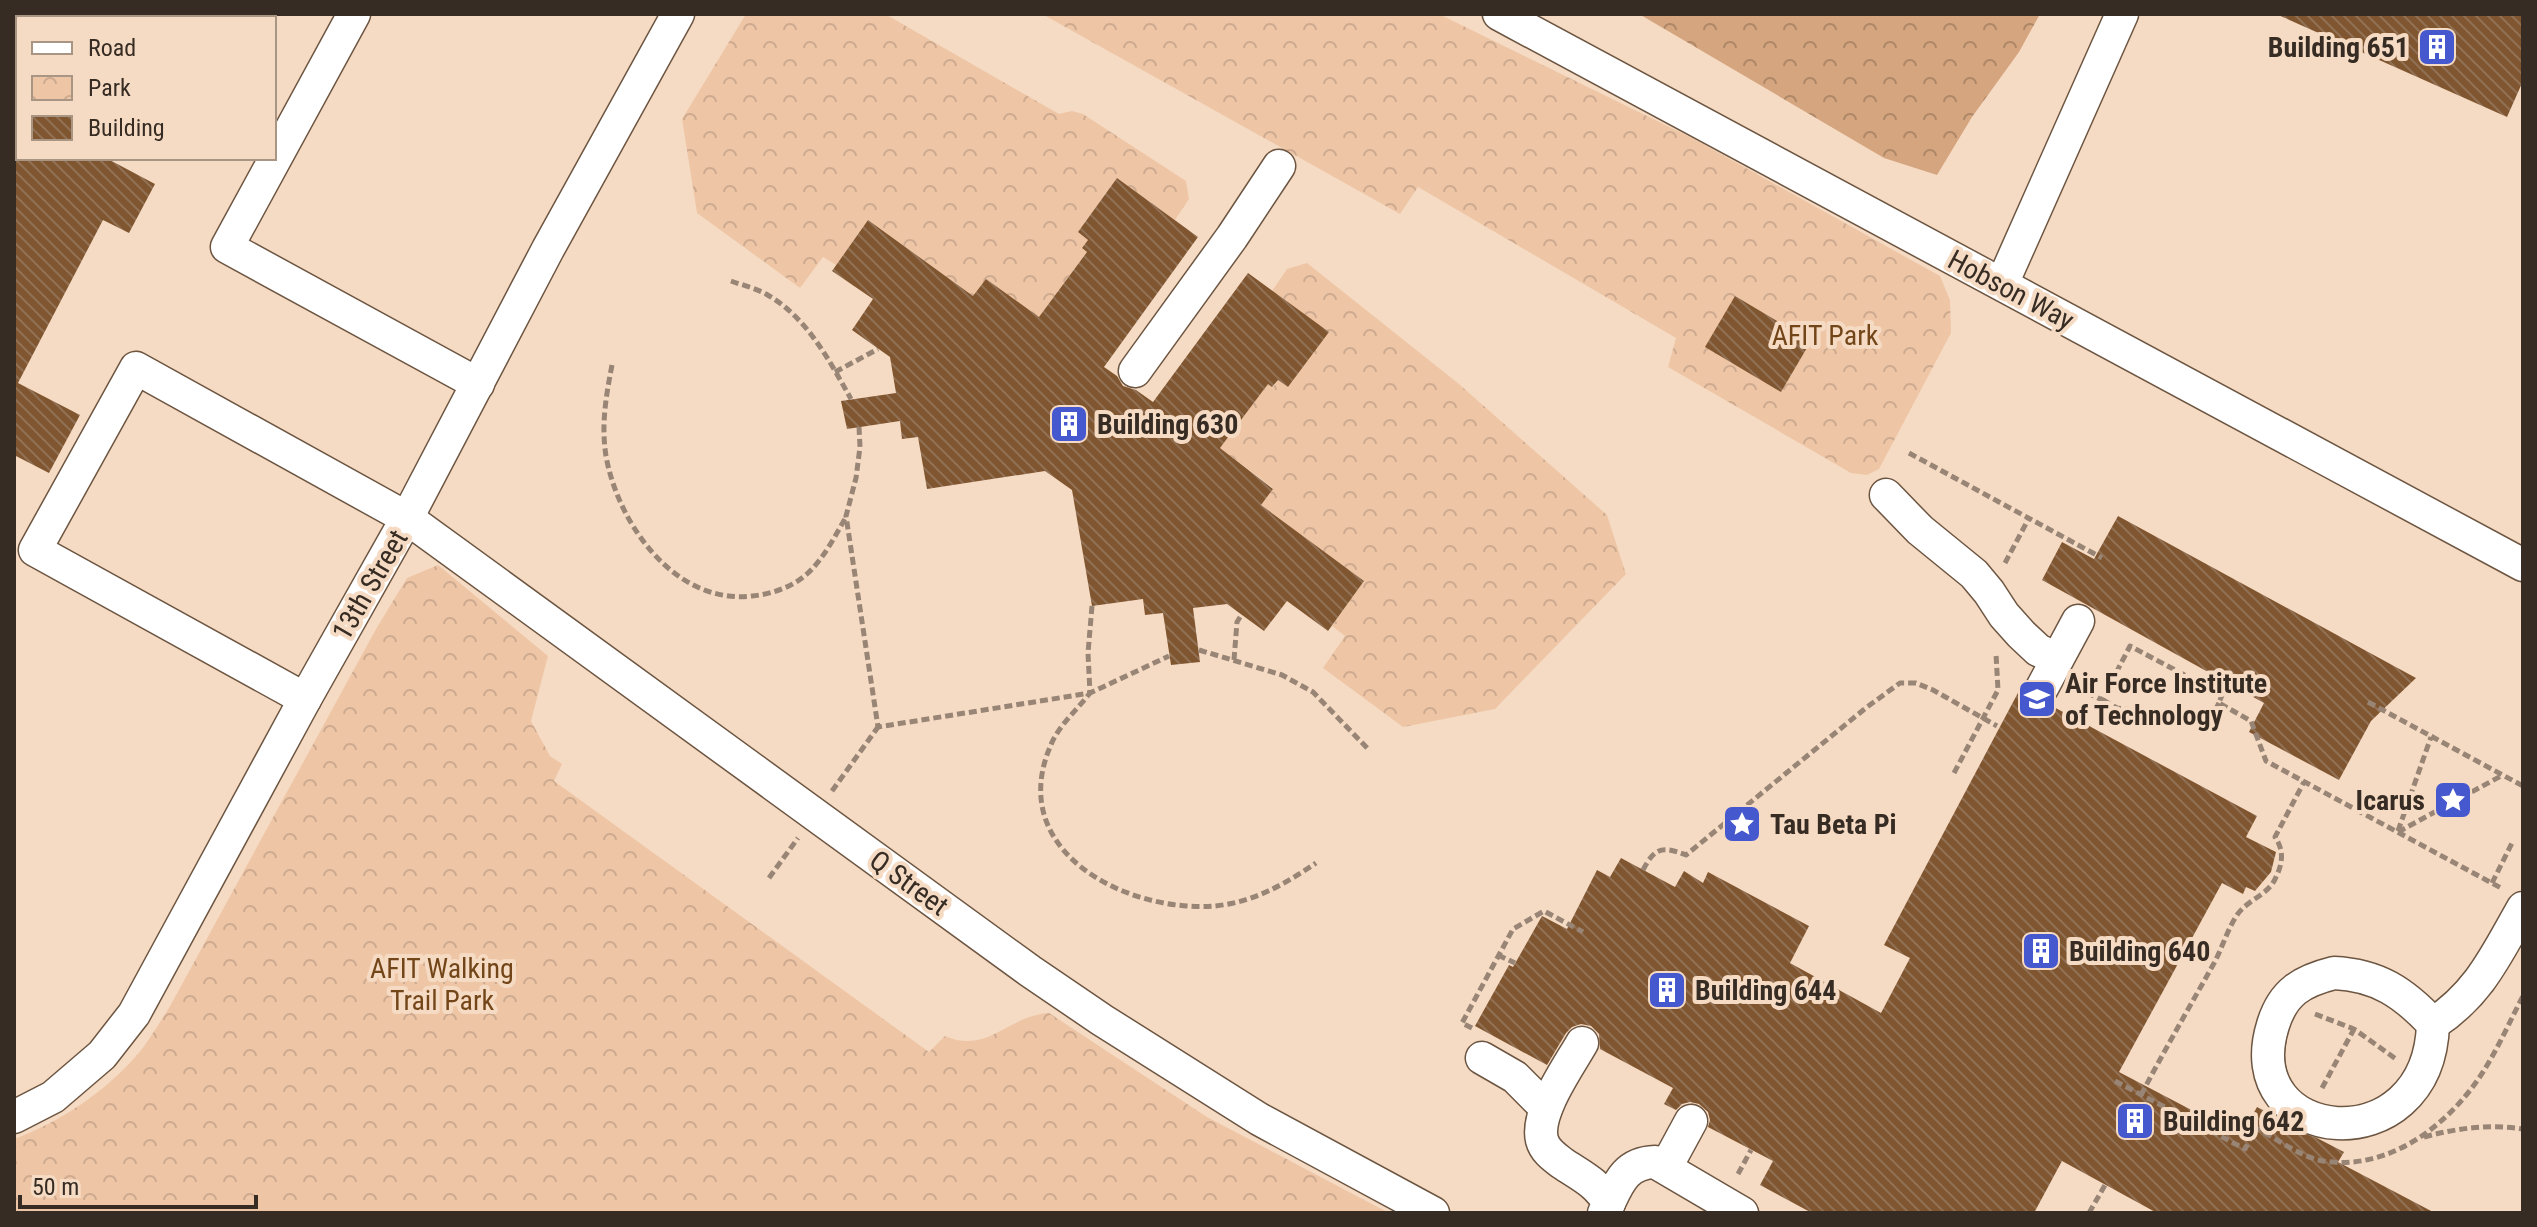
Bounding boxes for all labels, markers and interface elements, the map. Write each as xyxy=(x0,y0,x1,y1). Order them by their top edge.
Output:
legend xyxy=(16,16,276,160)
building icon: Building 651 xyxy=(2416,26,2458,68)
place label: Building 651 xyxy=(2268,31,2409,64)
text: Road xyxy=(88,34,136,62)
text: Park xyxy=(88,74,131,102)
text: Building xyxy=(88,114,165,142)
street label: Hobson Way xyxy=(1942,243,2080,337)
park label: AFIT Park xyxy=(1772,319,1879,352)
building icon: Building 630 xyxy=(1048,403,1090,445)
place label: Building 630 xyxy=(1097,408,1238,441)
street label: 13th Street xyxy=(325,524,415,646)
place label: Air Force Institute of Technology xyxy=(2065,667,2267,732)
school or university icon: Air Force Institute of Technology xyxy=(2016,678,2058,720)
place icon: Icarus xyxy=(2432,779,2474,821)
place label: Icarus xyxy=(2356,784,2425,817)
place icon: Tau Beta Pi xyxy=(1721,803,1763,845)
place label: Tau Beta Pi xyxy=(1770,808,1897,841)
street label: Q Street xyxy=(863,844,955,922)
building icon: Building 640 xyxy=(2020,930,2062,972)
place label: Building 640 xyxy=(2069,935,2210,968)
park label: AFIT Walking Trail Park xyxy=(370,952,514,1017)
building icon: Building 644 xyxy=(1646,969,1688,1011)
place label: Building 644 xyxy=(1695,974,1836,1007)
building icon: Building 642 xyxy=(2114,1100,2156,1142)
place label: Building 642 xyxy=(2163,1105,2304,1138)
scale bar xyxy=(20,1159,256,1209)
text: 50 m xyxy=(32,1173,79,1201)

